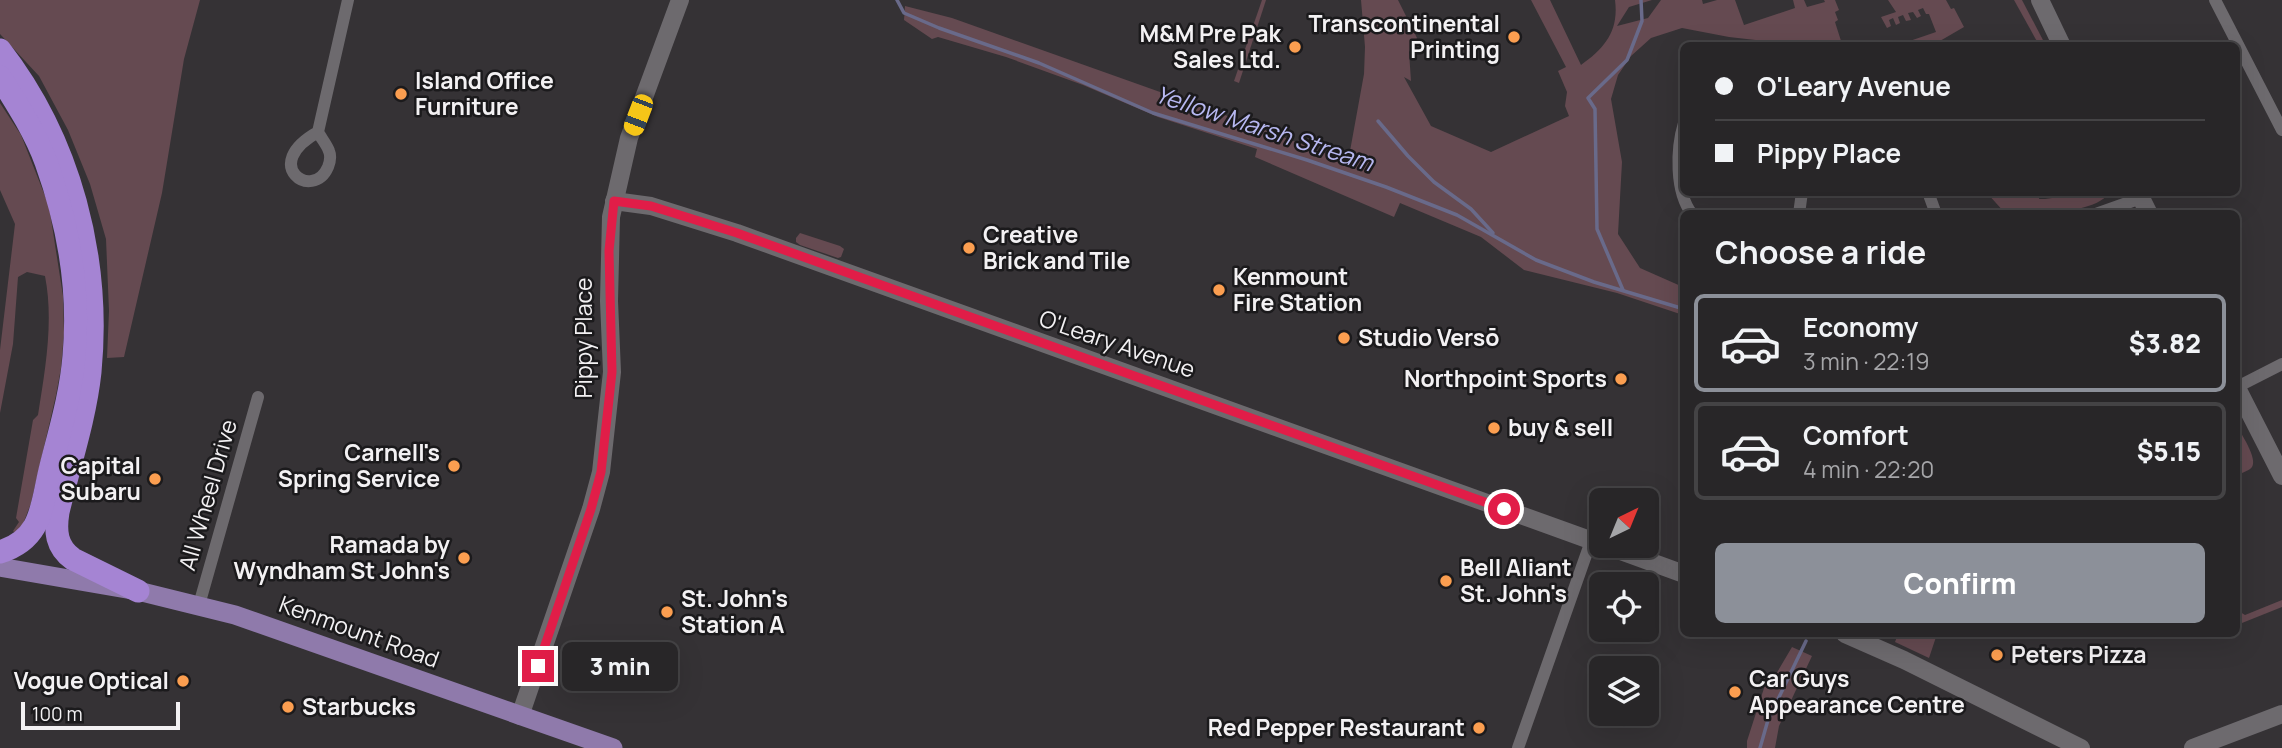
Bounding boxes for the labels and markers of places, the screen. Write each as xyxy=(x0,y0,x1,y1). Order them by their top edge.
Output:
place label: Transcontinental Printing xyxy=(1309,7,1500,65)
place label: M&M Pre Pak Sales Ltd. xyxy=(1140,17,1282,75)
marker: Transcontinental Printing xyxy=(1506,29,1522,45)
marker: M&M Pre Pak Sales Ltd. xyxy=(1287,39,1303,55)
place label: Island Office Furniture xyxy=(415,64,554,122)
marker: Island Office Furniture xyxy=(393,86,409,102)
place label: Creative Brick and Tile xyxy=(983,218,1130,276)
marker: Creative Brick and Tile xyxy=(961,240,977,256)
place label: Kenmount Fire Station xyxy=(1233,260,1362,318)
marker: Kenmount Fire Station xyxy=(1211,282,1227,298)
place label: Studio Versō xyxy=(1358,321,1500,353)
marker: Studio Versō xyxy=(1336,330,1352,346)
place label: Northpoint Sports xyxy=(1404,362,1607,394)
marker: Northpoint Sports xyxy=(1613,371,1629,387)
place label: buy & sell xyxy=(1508,411,1613,443)
marker: buy & sell xyxy=(1486,420,1502,436)
place label: Carnell's Spring Service xyxy=(278,436,440,494)
place label: Capital Subaru xyxy=(60,449,141,507)
marker: Carnell's Spring Service xyxy=(446,458,462,474)
marker: Capital Subaru xyxy=(147,471,163,487)
place label: Ramada by Wyndham St John's xyxy=(234,528,450,586)
marker: Ramada by Wyndham St John's xyxy=(456,550,472,566)
place label: Bell Aliant St. John's xyxy=(1460,551,1572,609)
marker: Bell Aliant St. John's xyxy=(1438,573,1454,589)
place label: St. John's Station A xyxy=(681,582,788,640)
marker: St. John's Station A xyxy=(659,604,675,620)
place label: Peters Pizza xyxy=(2011,638,2147,670)
marker: Peters Pizza xyxy=(1989,647,2005,663)
place label: Car Guys Appearance Centre xyxy=(1749,662,1965,720)
place label: Vogue Optical xyxy=(14,664,169,696)
marker: Vogue Optical xyxy=(175,673,191,689)
marker: Car Guys Appearance Centre xyxy=(1727,684,1743,700)
place label: Starbucks xyxy=(302,690,416,722)
marker: Starbucks xyxy=(280,699,296,715)
place label: Red Pepper Restaurant xyxy=(1208,711,1465,743)
marker: Red Pepper Restaurant xyxy=(1471,720,1487,736)

